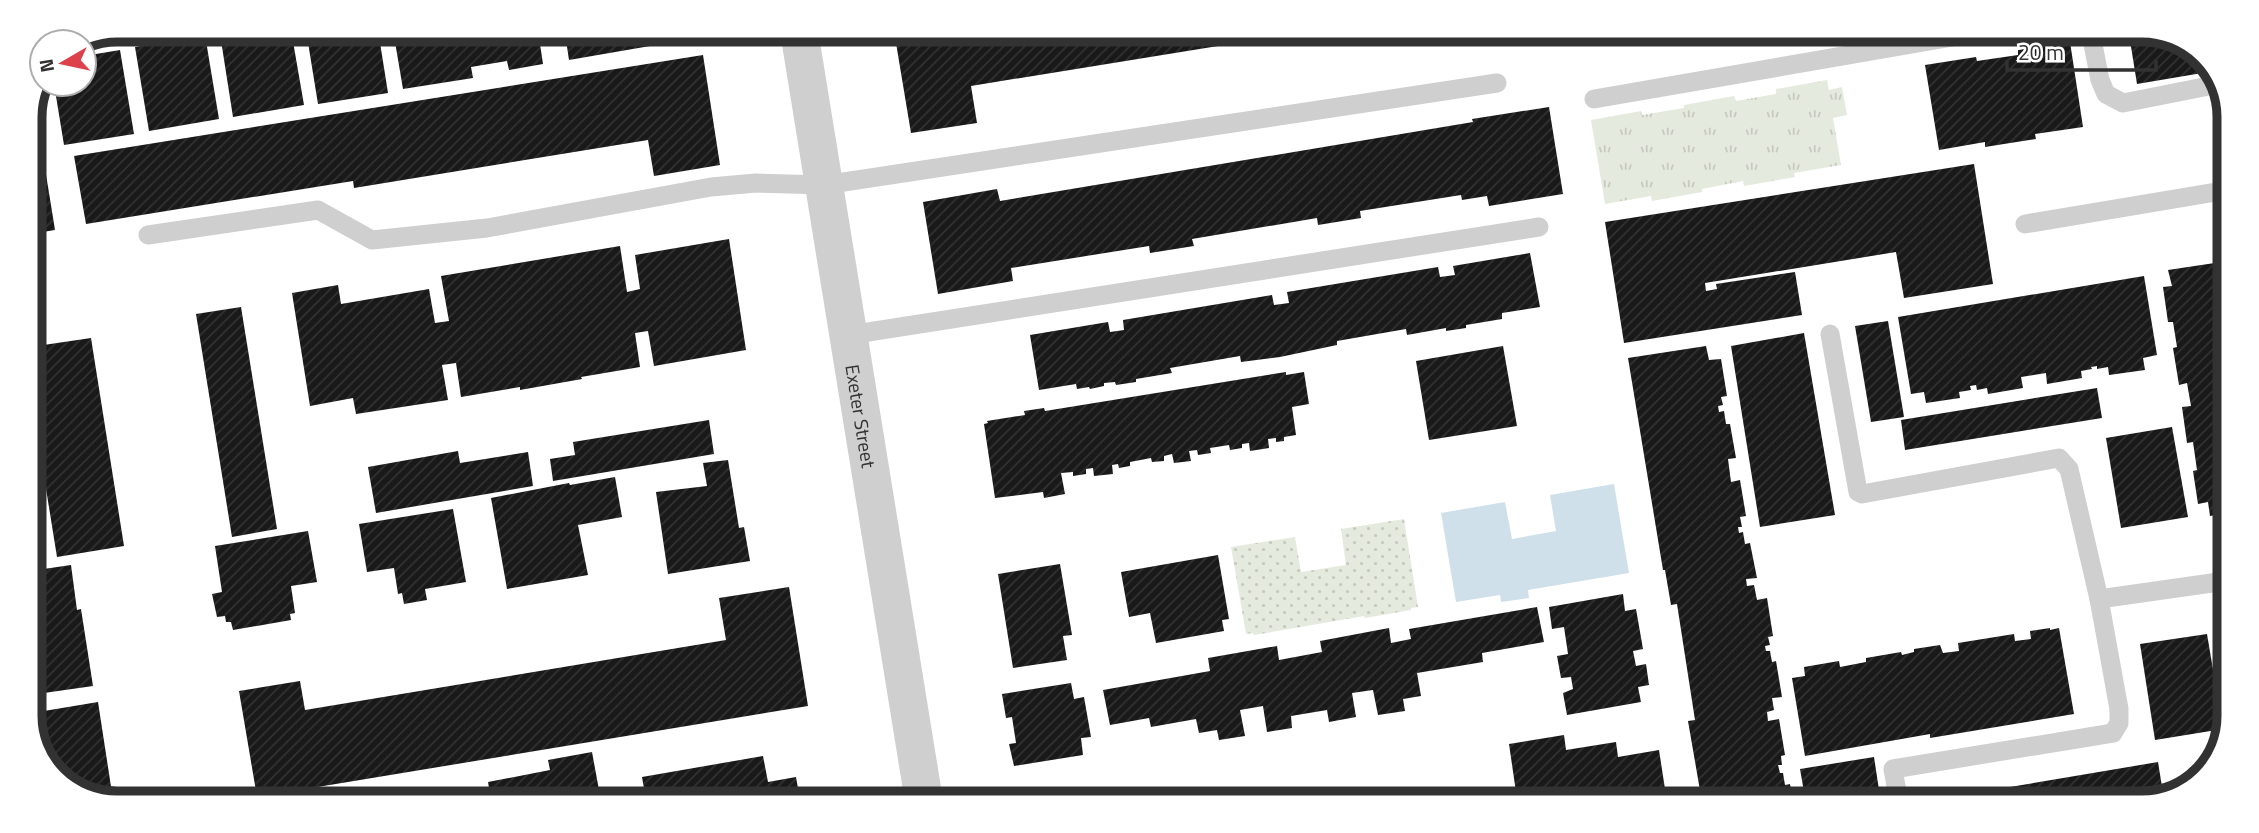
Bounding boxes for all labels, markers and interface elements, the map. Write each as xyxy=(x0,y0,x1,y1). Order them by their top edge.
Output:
north arrow xyxy=(28,28,98,98)
scale bar xyxy=(2007,28,2156,72)
text: 20 m xyxy=(2018,36,2064,68)
text: N xyxy=(30,57,61,75)
street label: Exeter Street xyxy=(839,362,884,470)

